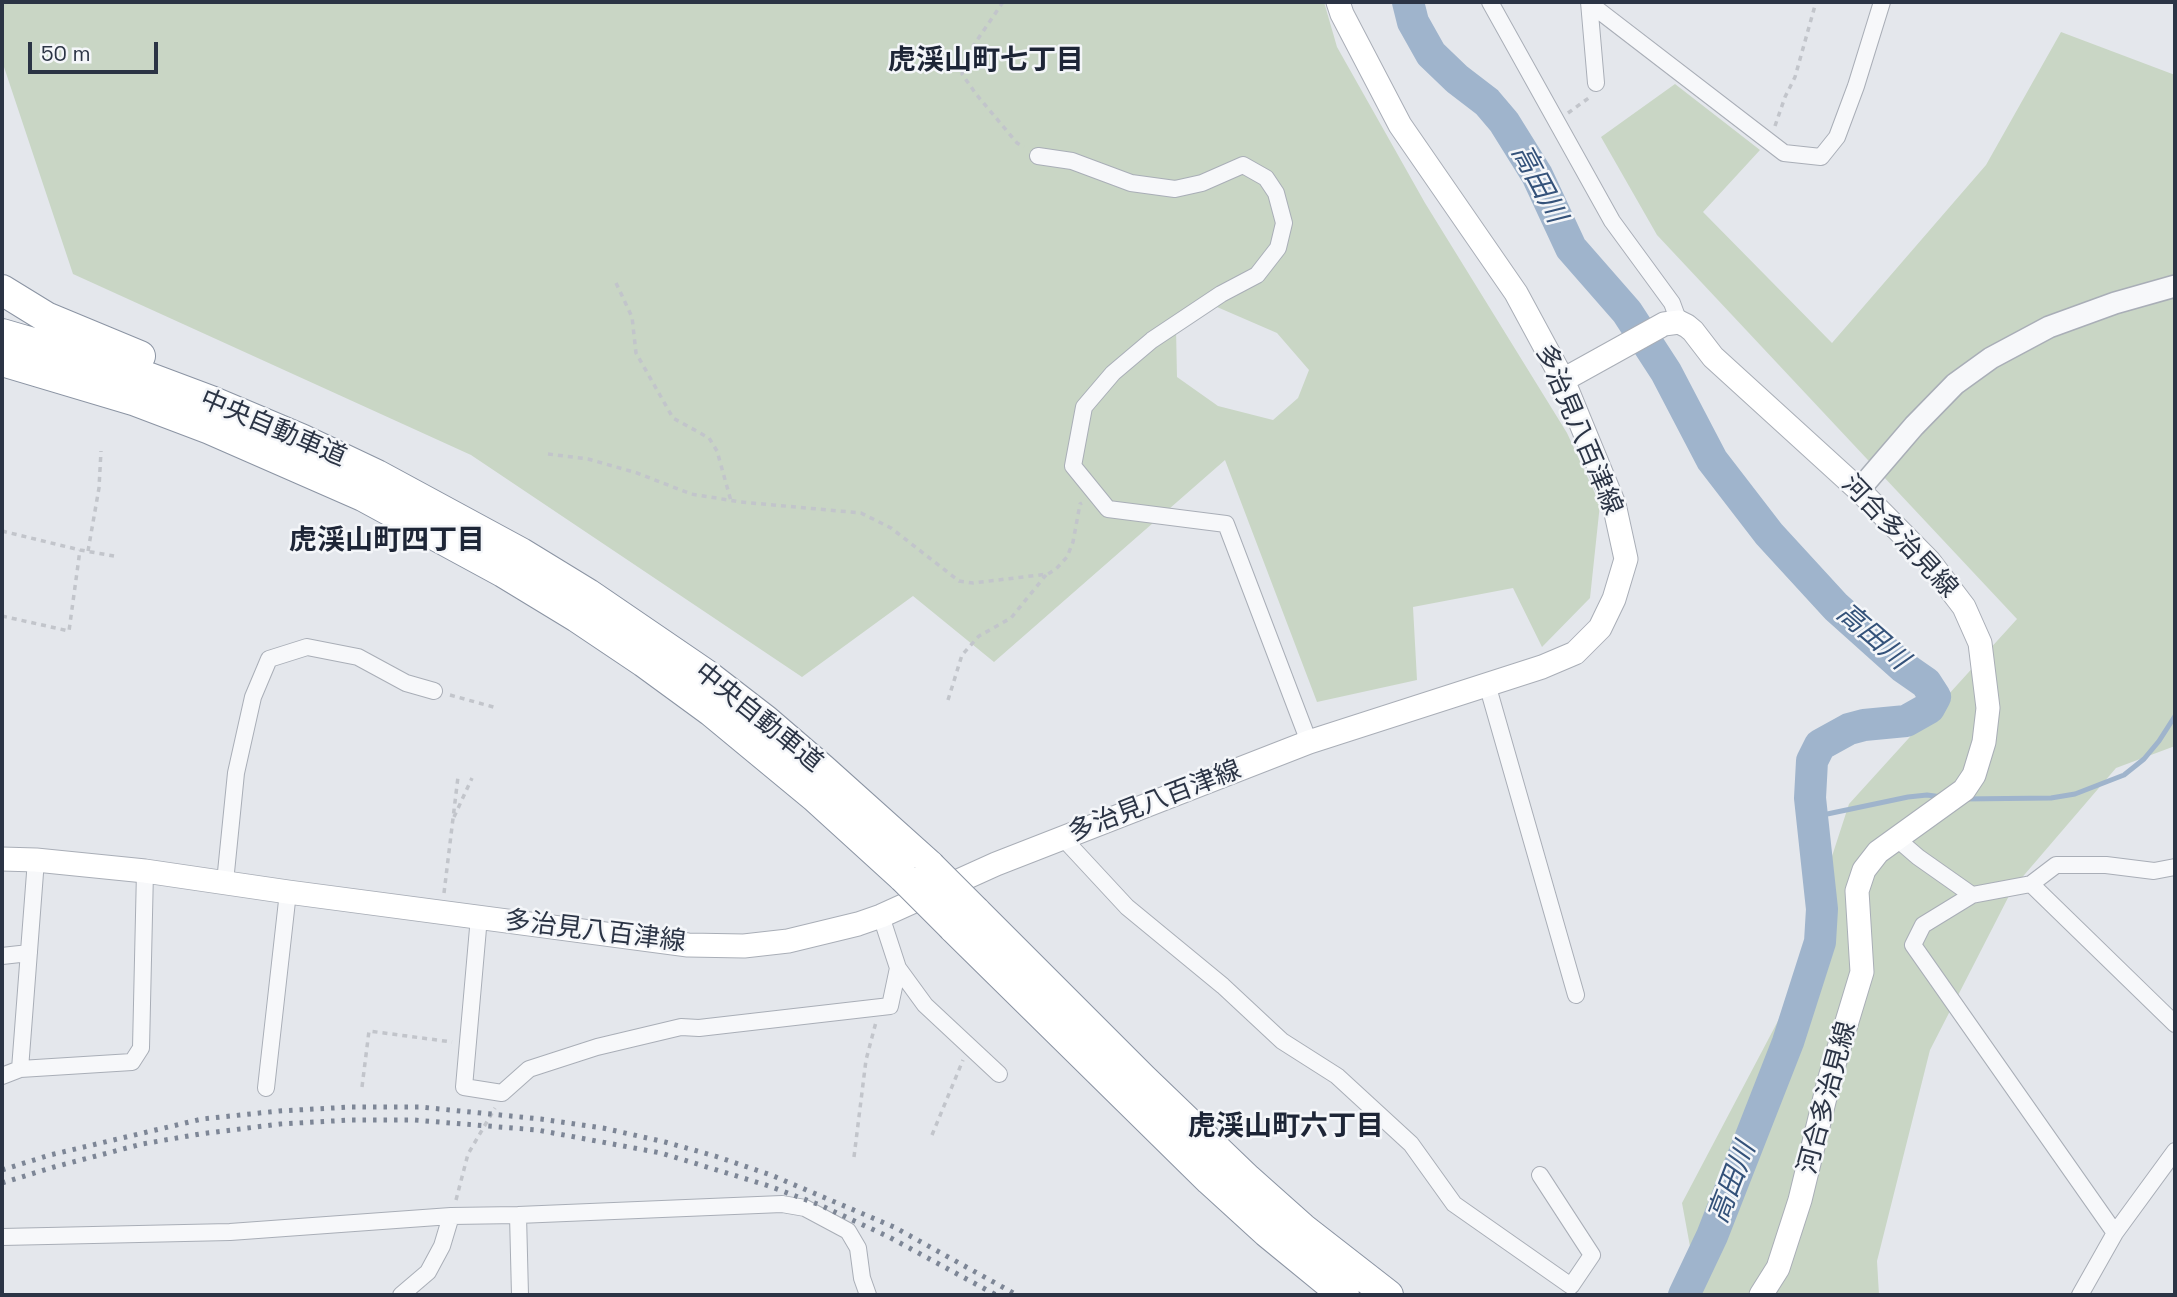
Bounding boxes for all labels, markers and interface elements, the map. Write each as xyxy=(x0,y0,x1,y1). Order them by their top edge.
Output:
scale bar xyxy=(32,28,161,72)
text: 50 m xyxy=(41,40,91,67)
district label: 虎渓山町七丁目 xyxy=(888,44,1084,78)
water label: 高田川 xyxy=(1503,139,1573,229)
street label: 多治見八百津線 xyxy=(1528,340,1628,520)
street label: 中央自動車道 xyxy=(195,384,351,474)
street label: 河合多治見線 xyxy=(1834,469,1964,605)
district label: 虎渓山町四丁目 xyxy=(289,524,485,558)
water label: 高田川 xyxy=(1829,597,1915,677)
street label: 中央自動車道 xyxy=(688,657,828,779)
street label: 多治見八百津線 xyxy=(1064,755,1246,849)
street label: 多治見八百津線 xyxy=(503,905,687,959)
street label: 河合多治見線 xyxy=(1793,1019,1863,1177)
district label: 虎渓山町六丁目 xyxy=(1188,1110,1384,1144)
water label: 高田川 xyxy=(1702,1138,1764,1228)

